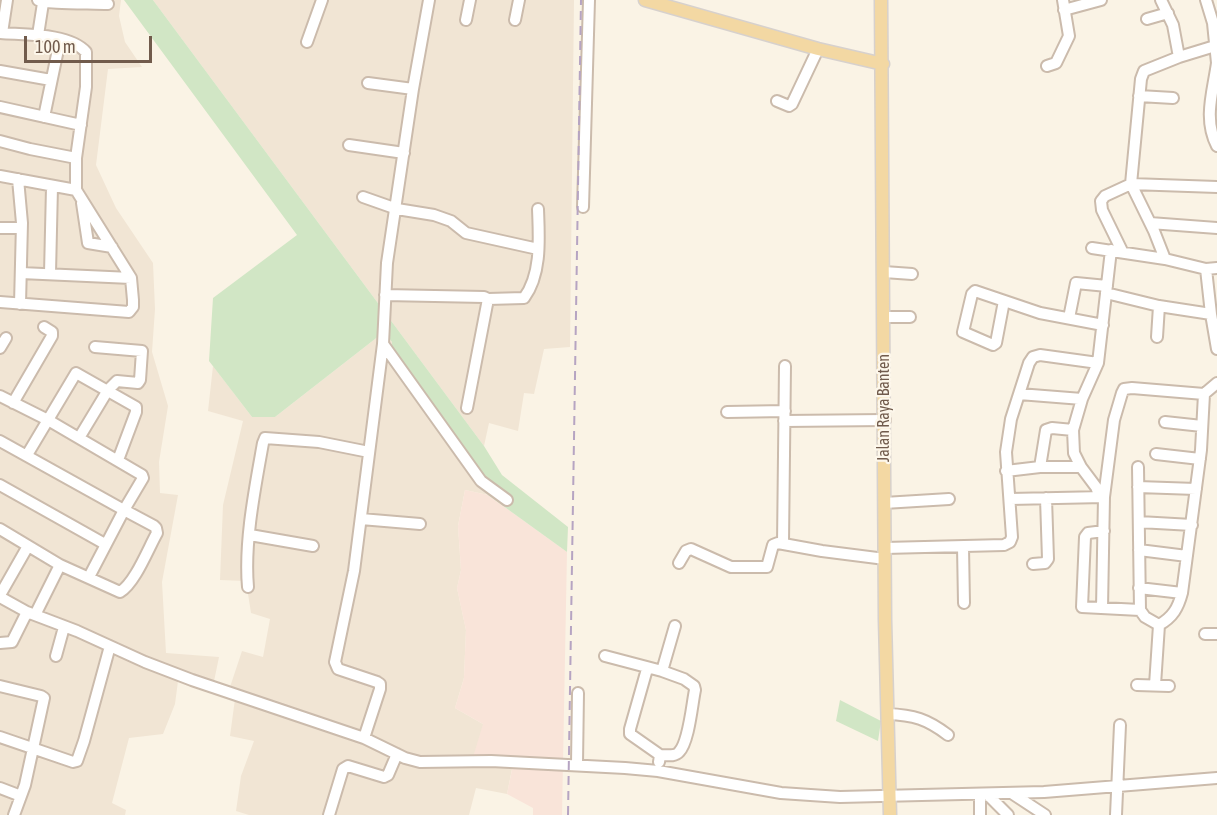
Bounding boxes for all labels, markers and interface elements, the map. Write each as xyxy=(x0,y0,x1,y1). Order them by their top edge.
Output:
scale bar xyxy=(27,24,154,62)
text: 100 m xyxy=(35,36,76,57)
street label: Jalan Raya Banten xyxy=(874,354,894,462)

